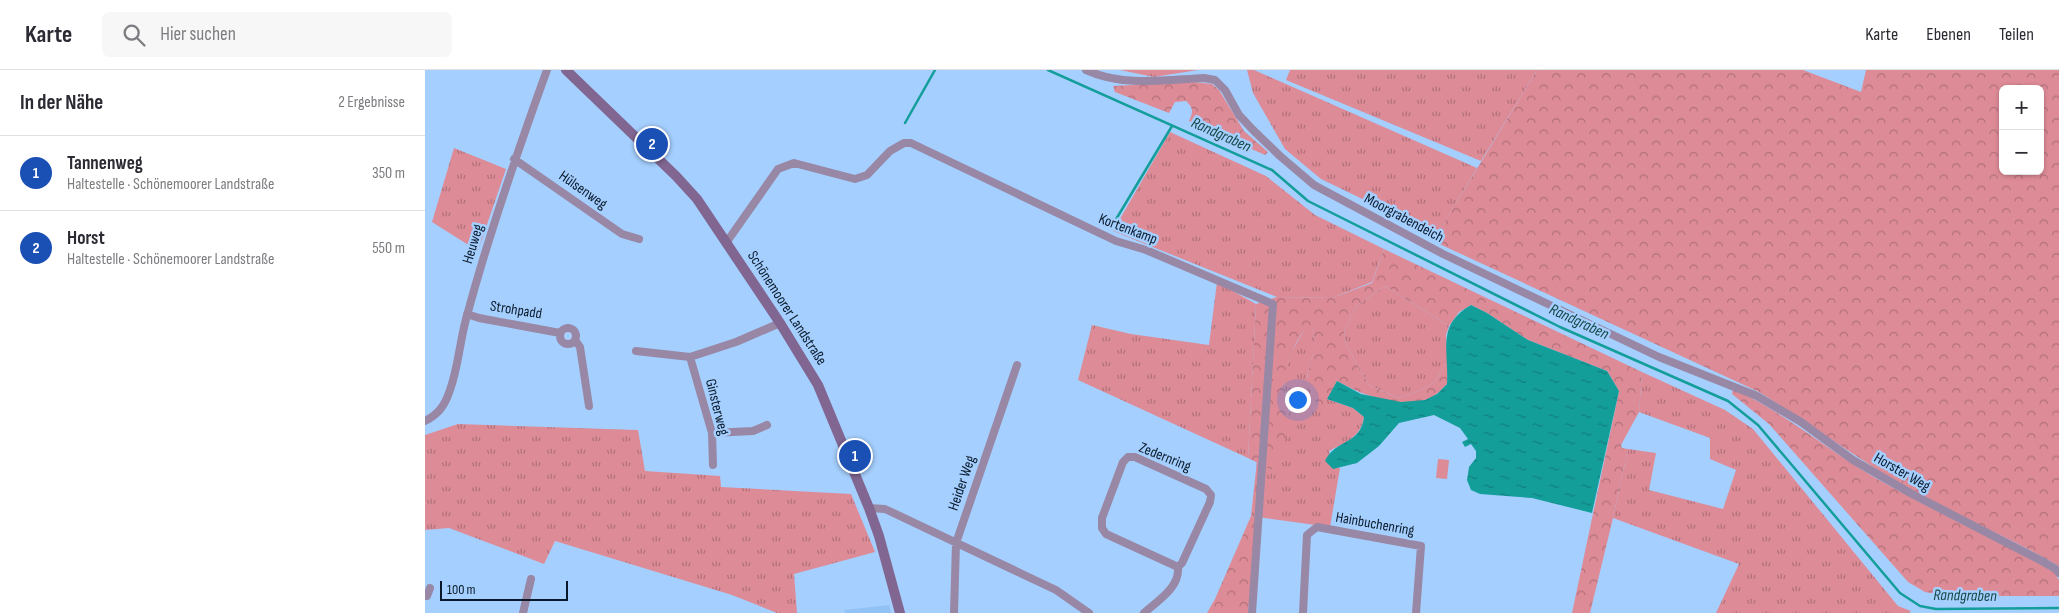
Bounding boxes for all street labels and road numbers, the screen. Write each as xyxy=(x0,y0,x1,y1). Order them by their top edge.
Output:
street label: Hülsenweg xyxy=(555,166,611,214)
street label: Moorgrabendeich xyxy=(1361,189,1447,247)
street label: Kortenkamp xyxy=(1096,209,1160,249)
street label: Heuweg xyxy=(458,222,488,266)
street label: Schönemoorer Landstraße xyxy=(743,247,831,369)
street label: Strohpadd xyxy=(489,297,543,323)
street label: Ginsterweg xyxy=(701,377,733,437)
street label: Zedernring xyxy=(1136,438,1194,476)
street label: Horster Weg xyxy=(1870,448,1934,496)
street label: Heider Weg xyxy=(944,453,980,513)
street label: Hainbuchenring xyxy=(1334,508,1416,540)

